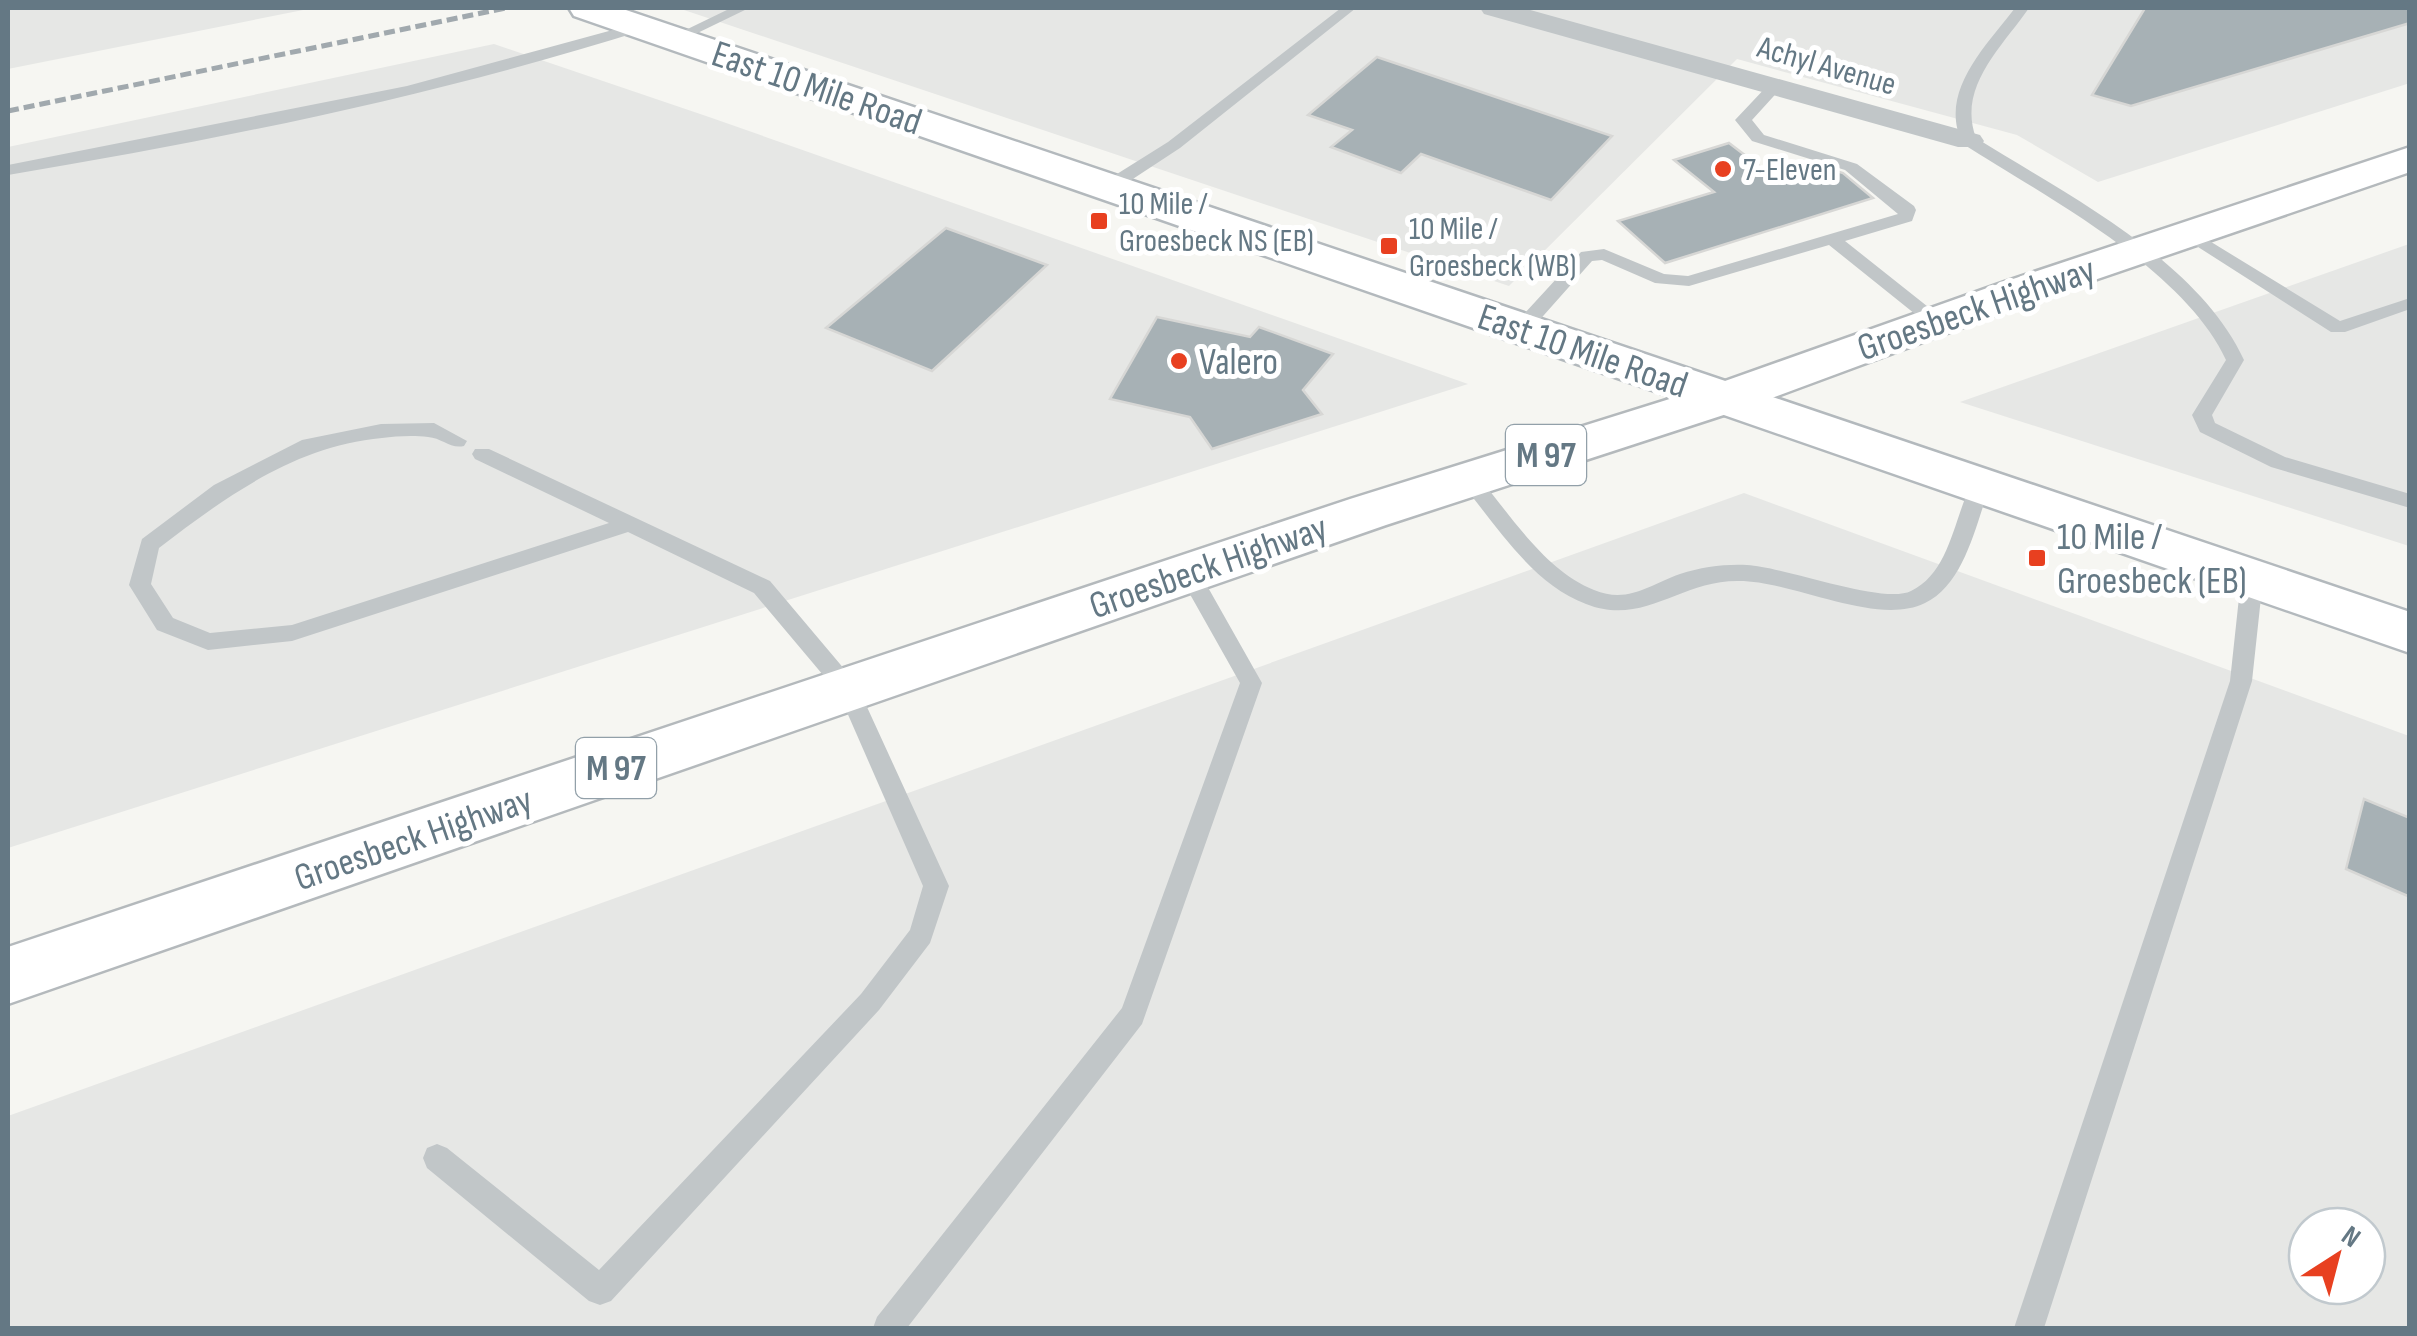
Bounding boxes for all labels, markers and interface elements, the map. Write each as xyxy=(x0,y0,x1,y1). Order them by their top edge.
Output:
street label: Achyl Avenue xyxy=(1752,28,1900,105)
street label: East 10 Mile Road xyxy=(706,32,927,145)
place label: 7-Eleven xyxy=(1743,151,1836,190)
marker: 7-Eleven xyxy=(1712,158,1734,180)
place label: 10 Mile / Groesbeck NS (EB) xyxy=(1119,185,1314,261)
marker: 10 Mile / Groesbeck NS (EB) xyxy=(1088,210,1110,232)
place label: 10 Mile / Groesbeck (WB) xyxy=(1409,210,1577,286)
marker: 10 Mile / Groesbeck (WB) xyxy=(1378,235,1400,257)
street label: Groesbeck Highway xyxy=(1852,248,2102,371)
street label: East 10 Mile Road xyxy=(1472,295,1693,408)
place label: Valero xyxy=(1199,340,1278,385)
marker: Valero xyxy=(1168,350,1190,372)
road number: M 97 xyxy=(1506,425,1586,485)
street label: Groesbeck Highway xyxy=(1084,506,1334,629)
place label: 10 Mile / Groesbeck (EB) xyxy=(2057,515,2247,604)
marker: 10 Mile / Groesbeck (EB) xyxy=(2026,547,2048,569)
road number: M 97 xyxy=(576,738,656,798)
street label: Groesbeck Highway xyxy=(289,778,539,901)
north arrow xyxy=(2287,1206,2387,1306)
text: N xyxy=(2335,1219,2367,1255)

